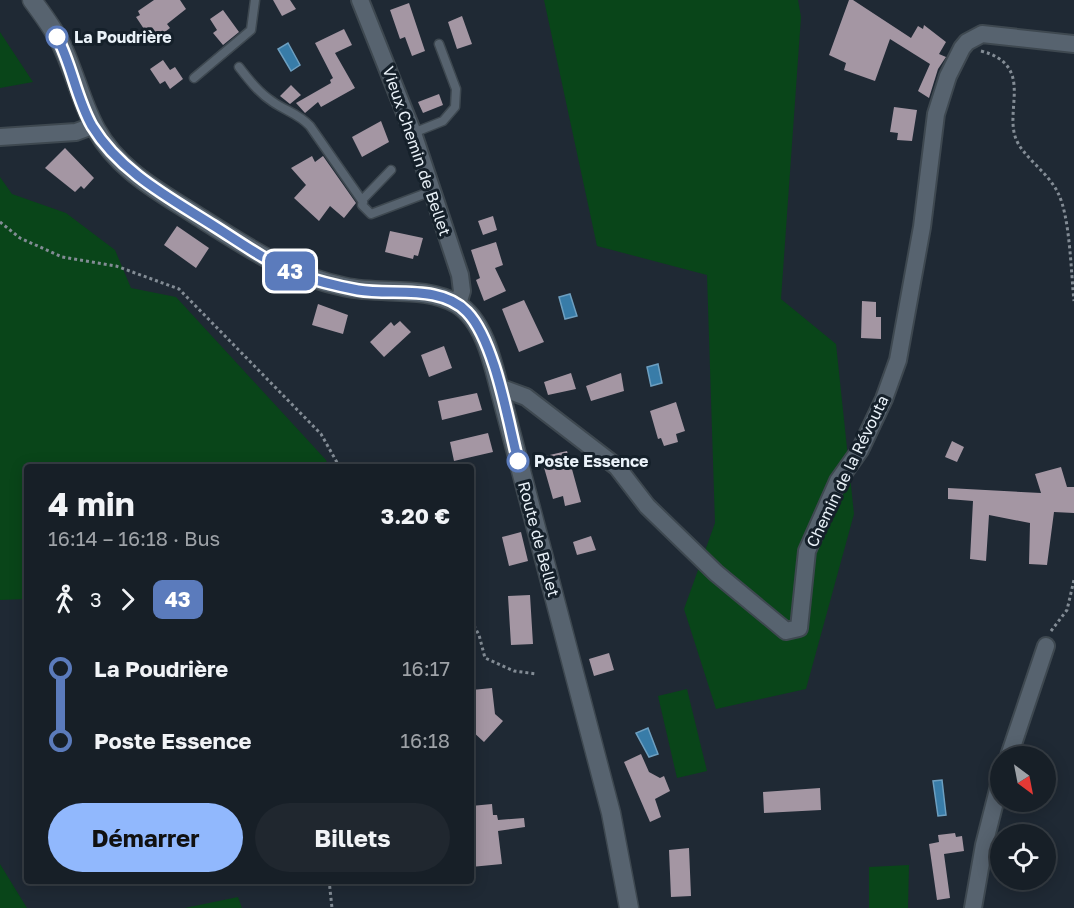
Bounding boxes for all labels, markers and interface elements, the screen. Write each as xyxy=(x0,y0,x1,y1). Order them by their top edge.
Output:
marker: La Poudrière xyxy=(46,26,68,48)
place label: La Poudrière xyxy=(74,27,172,47)
street label: Vieux Chemin de Bellet xyxy=(379,64,455,238)
line badge: 43 xyxy=(263,252,317,290)
text: 43 xyxy=(277,258,303,284)
street label: Chemin de la Révouta xyxy=(801,392,893,550)
marker: Poste Essence xyxy=(507,450,529,472)
place label: Poste Essence xyxy=(534,451,649,471)
street label: Route de Bellet xyxy=(514,479,564,599)
text: 4 min xyxy=(48,484,135,523)
text: 3.20 € xyxy=(381,502,450,529)
text: 16:14 – 16:18 · Bus xyxy=(48,526,220,550)
icon: walk xyxy=(48,583,81,616)
icon: forward xyxy=(111,583,144,616)
text: 43 xyxy=(165,586,191,612)
text: 3 xyxy=(90,587,102,611)
text: La Poudrière xyxy=(94,655,228,682)
text: 16:17 xyxy=(402,656,450,680)
text: Poste Essence xyxy=(94,727,252,754)
text: 16:18 xyxy=(400,728,450,752)
north arrow xyxy=(990,746,1056,812)
map controls xyxy=(990,746,1056,890)
button: Démarrer xyxy=(48,803,243,872)
button: Billets xyxy=(255,803,450,872)
button: locate xyxy=(990,824,1056,890)

